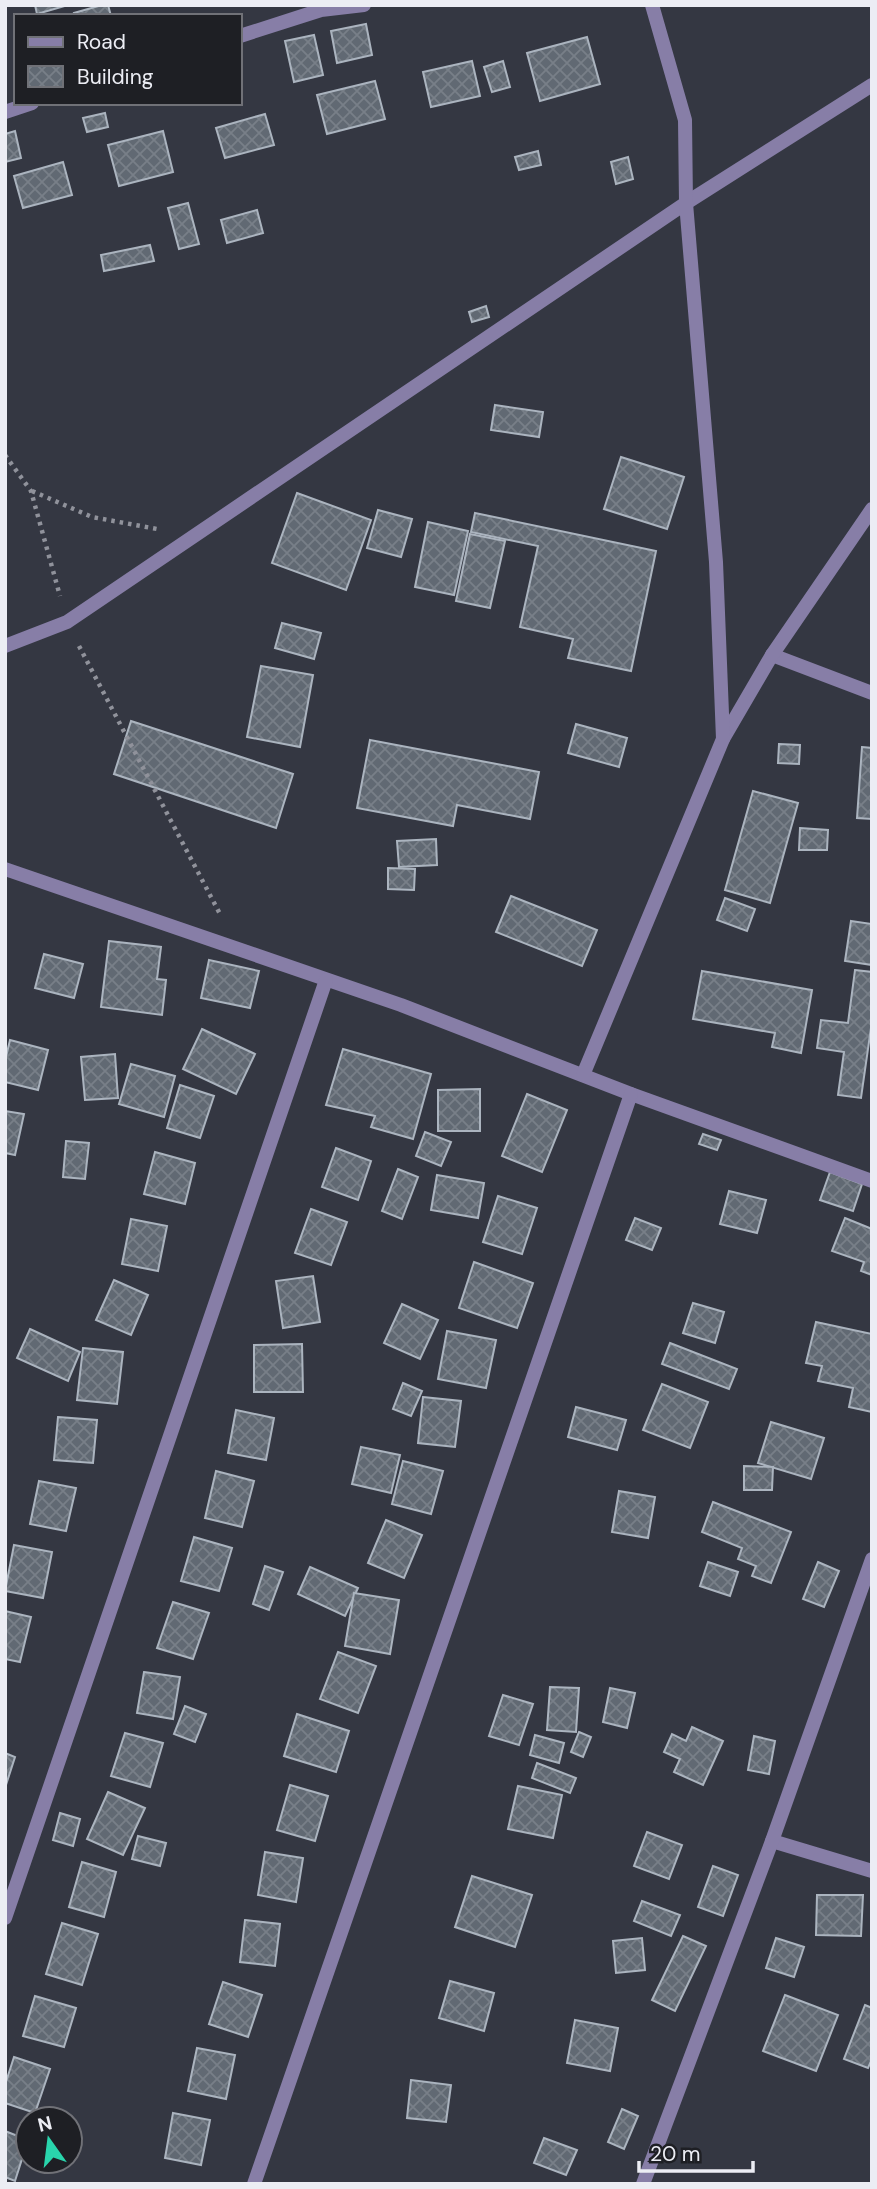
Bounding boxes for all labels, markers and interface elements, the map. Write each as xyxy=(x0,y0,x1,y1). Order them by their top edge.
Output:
legend xyxy=(14,14,242,105)
text: Road xyxy=(77,28,126,56)
text: Building xyxy=(77,63,154,91)
north arrow xyxy=(14,2105,84,2175)
text: N xyxy=(35,2110,55,2138)
scale bar xyxy=(639,2130,753,2174)
text: 20 m xyxy=(650,2140,701,2168)

